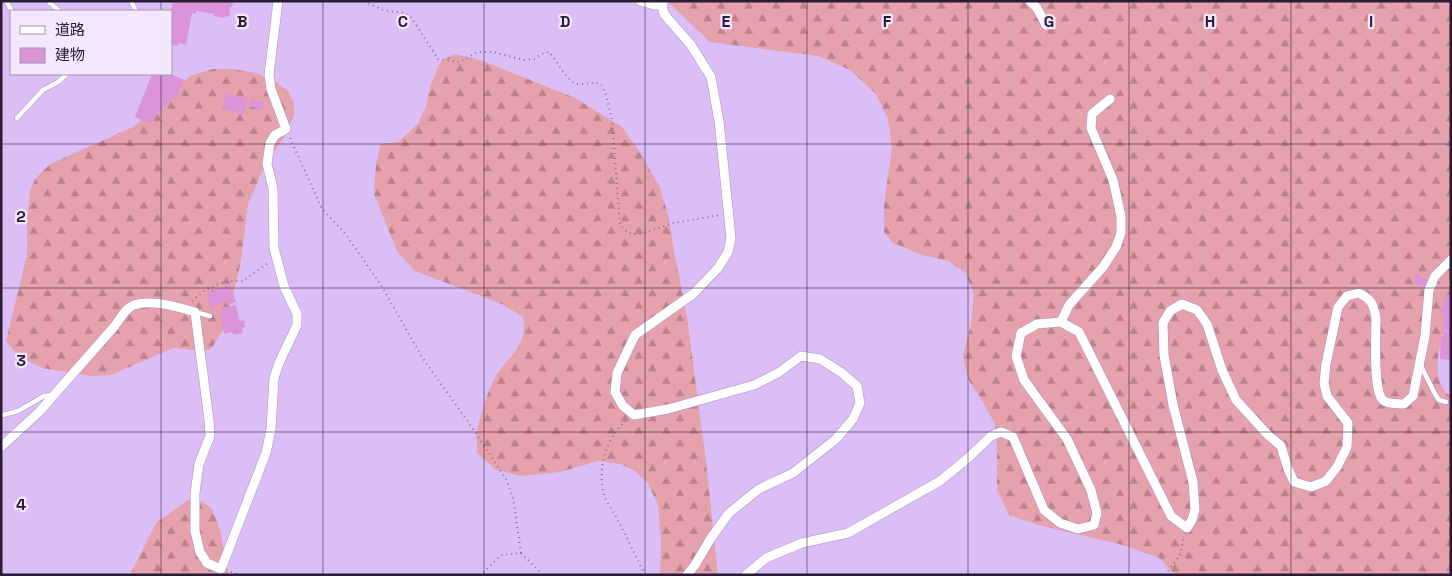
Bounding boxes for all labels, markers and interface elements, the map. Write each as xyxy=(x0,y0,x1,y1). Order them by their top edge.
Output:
legend xyxy=(10,10,172,75)
text: B xyxy=(237,11,247,32)
text: C xyxy=(398,11,408,32)
text: D xyxy=(560,11,570,32)
text: E xyxy=(722,11,731,32)
text: F xyxy=(883,11,892,32)
text: G xyxy=(1044,11,1054,32)
text: H xyxy=(1205,11,1215,32)
text: I xyxy=(1369,11,1373,32)
text: 道路 xyxy=(55,20,85,39)
text: 建物 xyxy=(55,45,85,64)
text: 2 xyxy=(16,206,26,227)
text: 3 xyxy=(16,350,26,371)
text: 4 xyxy=(16,494,26,515)

